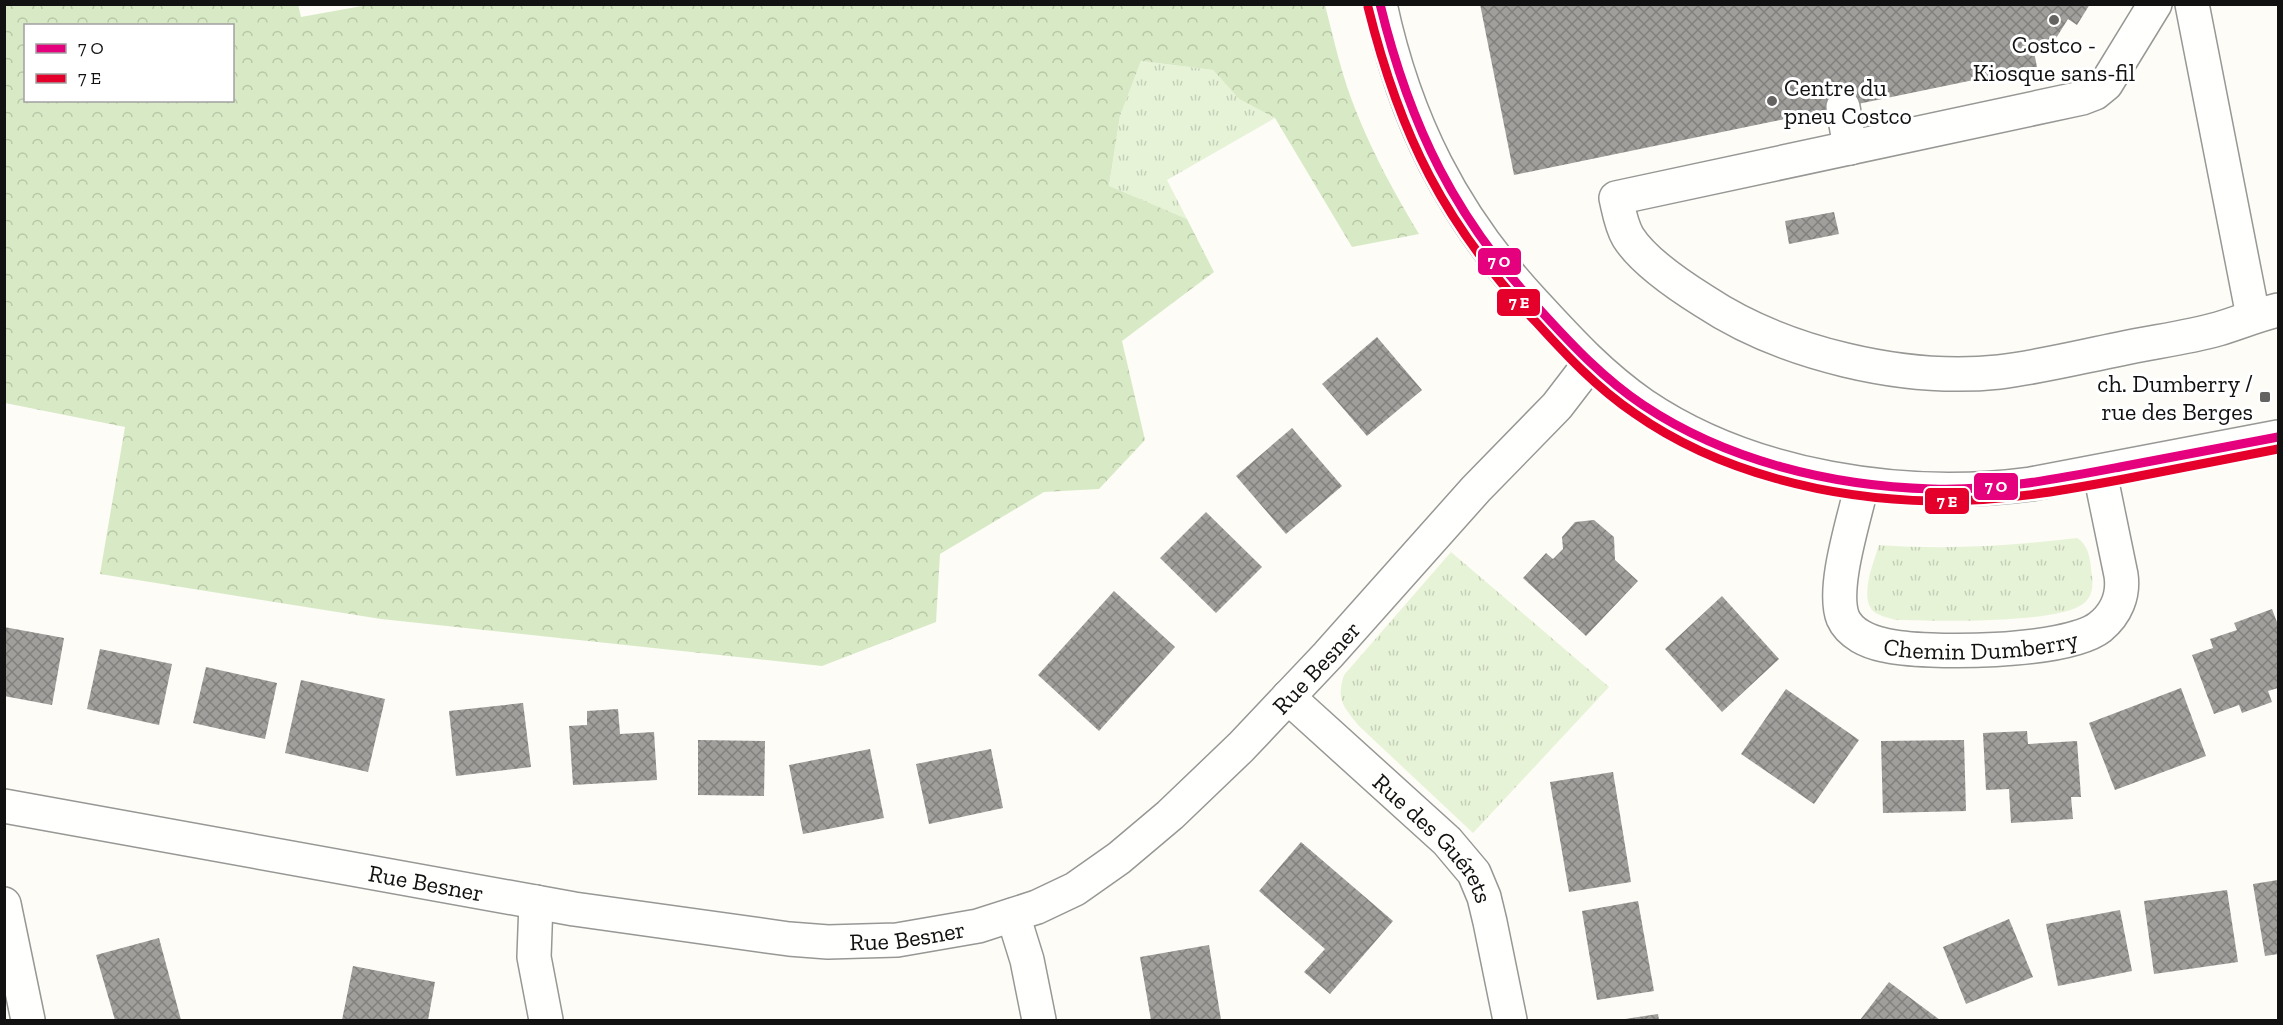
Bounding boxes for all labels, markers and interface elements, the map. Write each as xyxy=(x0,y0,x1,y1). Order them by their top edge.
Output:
marker: Costco - Kiosque sans-fil xyxy=(2047,13,2061,27)
legend xyxy=(24,24,234,102)
place label: Costco - Kiosque sans-fil xyxy=(1973,30,2135,87)
text: 7 O xyxy=(78,37,104,59)
text: 7 E xyxy=(78,67,101,89)
place label: Centre du pneu Costco xyxy=(1784,73,1912,130)
marker: Centre du pneu Costco xyxy=(1765,94,1779,108)
line badge: 7 O xyxy=(1477,247,1522,276)
text: 7 O xyxy=(1488,252,1511,271)
line badge: 7 E xyxy=(1496,288,1541,317)
text: 7 E xyxy=(1509,293,1529,312)
place label: ch. Dumberry / rue des Berges xyxy=(2097,369,2253,426)
marker: ch. Dumberry / rue des Berges xyxy=(2258,390,2272,404)
line badge: 7 O xyxy=(1973,472,2019,501)
text: 7 O xyxy=(1985,477,2008,496)
line badge: 7 E xyxy=(1924,487,1970,515)
text: 7 E xyxy=(1937,492,1957,511)
street label: Rue Besner xyxy=(1266,615,1366,720)
street label: Chemin Dumberry xyxy=(1881,623,2082,665)
street label: Rue des Guérets xyxy=(1367,767,1499,906)
street label: Rue Besner xyxy=(366,858,486,907)
street label: Rue Besner xyxy=(849,914,967,956)

